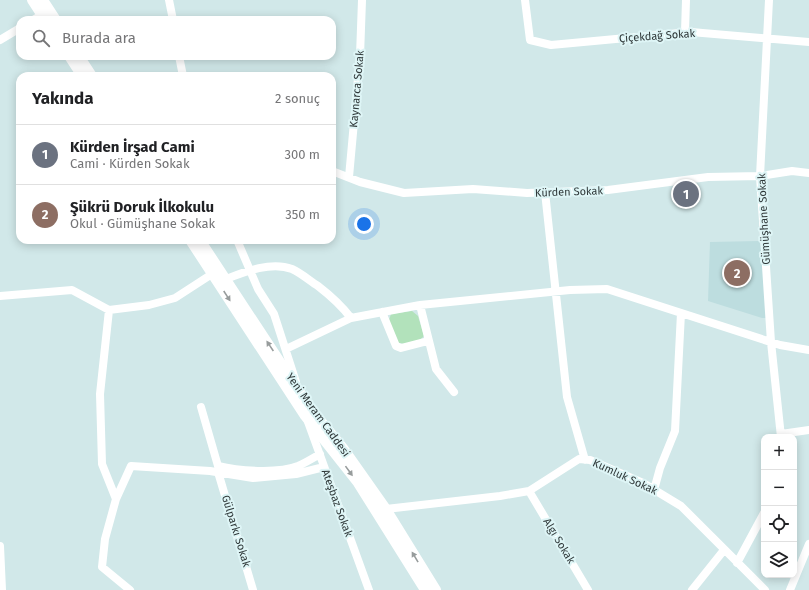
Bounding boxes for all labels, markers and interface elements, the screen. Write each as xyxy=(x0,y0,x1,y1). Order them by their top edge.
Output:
search box xyxy=(16,16,336,60)
icon: search xyxy=(30,27,52,49)
street label: Çiçekdağ Sokak xyxy=(618,27,696,45)
text: Burada ara xyxy=(62,29,136,47)
street label: Kaynarca Sokak xyxy=(347,49,367,128)
text: Yakında xyxy=(32,88,93,109)
text: 2 sonuç xyxy=(275,91,320,106)
text: Kürden İrşad Cami xyxy=(70,138,195,156)
text: 1 xyxy=(42,147,48,162)
text: 300 m xyxy=(284,147,320,162)
text: Cami · Kürden Sokak xyxy=(70,156,190,171)
street label: Gümüşhane Sokak xyxy=(755,173,773,265)
pin: 1 xyxy=(673,179,699,209)
street label: Kürden Sokak xyxy=(535,184,604,200)
text: Şükrü Doruk İlkokulu xyxy=(70,198,214,216)
text: 2 xyxy=(42,207,48,222)
text: 350 m xyxy=(285,207,320,222)
your location xyxy=(354,214,374,234)
text: Okul · Gümüşhane Sokak xyxy=(70,216,215,231)
pin: 2 xyxy=(724,258,750,288)
one-way arrow xyxy=(223,290,230,302)
one-way arrow xyxy=(267,340,274,352)
street label: Yeni Meram Caddesi xyxy=(283,371,353,459)
map controls xyxy=(761,434,797,578)
button: + xyxy=(761,434,797,470)
street label: Kumluk Sokak xyxy=(591,456,660,498)
one-way arrow xyxy=(345,466,353,477)
street label: Ateşbaz Sokak xyxy=(319,467,355,539)
button: − xyxy=(761,470,797,506)
street label: Gülparkı Sokak xyxy=(219,494,253,569)
button: locate xyxy=(761,506,797,542)
street label: Algı Sokak xyxy=(540,516,578,566)
button: layers xyxy=(761,542,797,578)
one-way arrow xyxy=(412,551,419,563)

